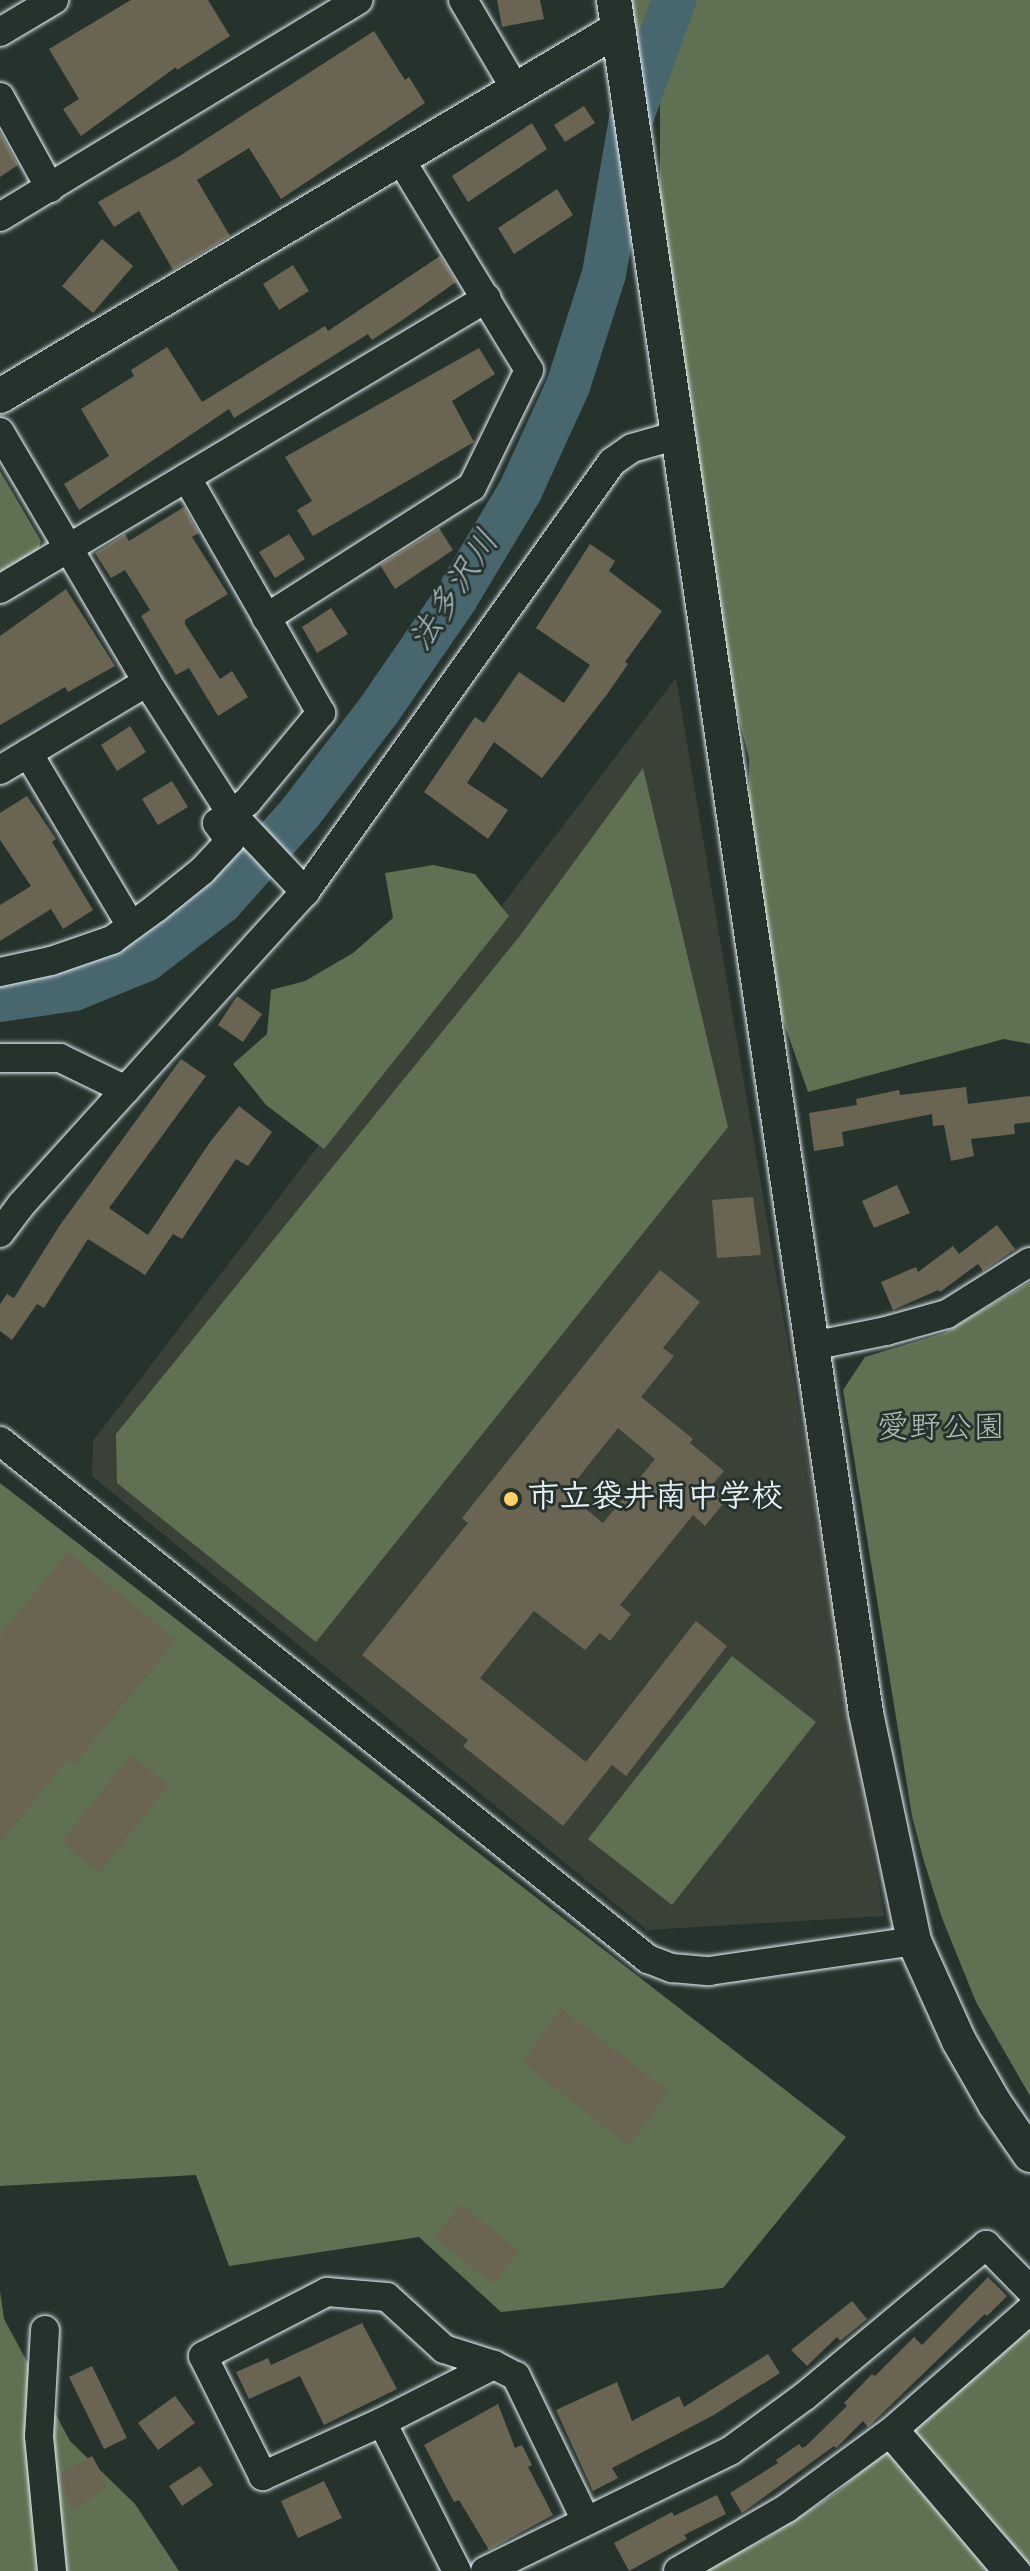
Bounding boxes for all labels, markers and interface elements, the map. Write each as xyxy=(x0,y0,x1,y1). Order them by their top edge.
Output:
water label: 法多沢川 xyxy=(402,524,510,660)
park label: 愛野公園 xyxy=(877,1411,1005,1449)
place label: 市立袋井南中学校 xyxy=(527,1480,783,1518)
marker: 市立袋井南中学校 xyxy=(502,1490,520,1508)

